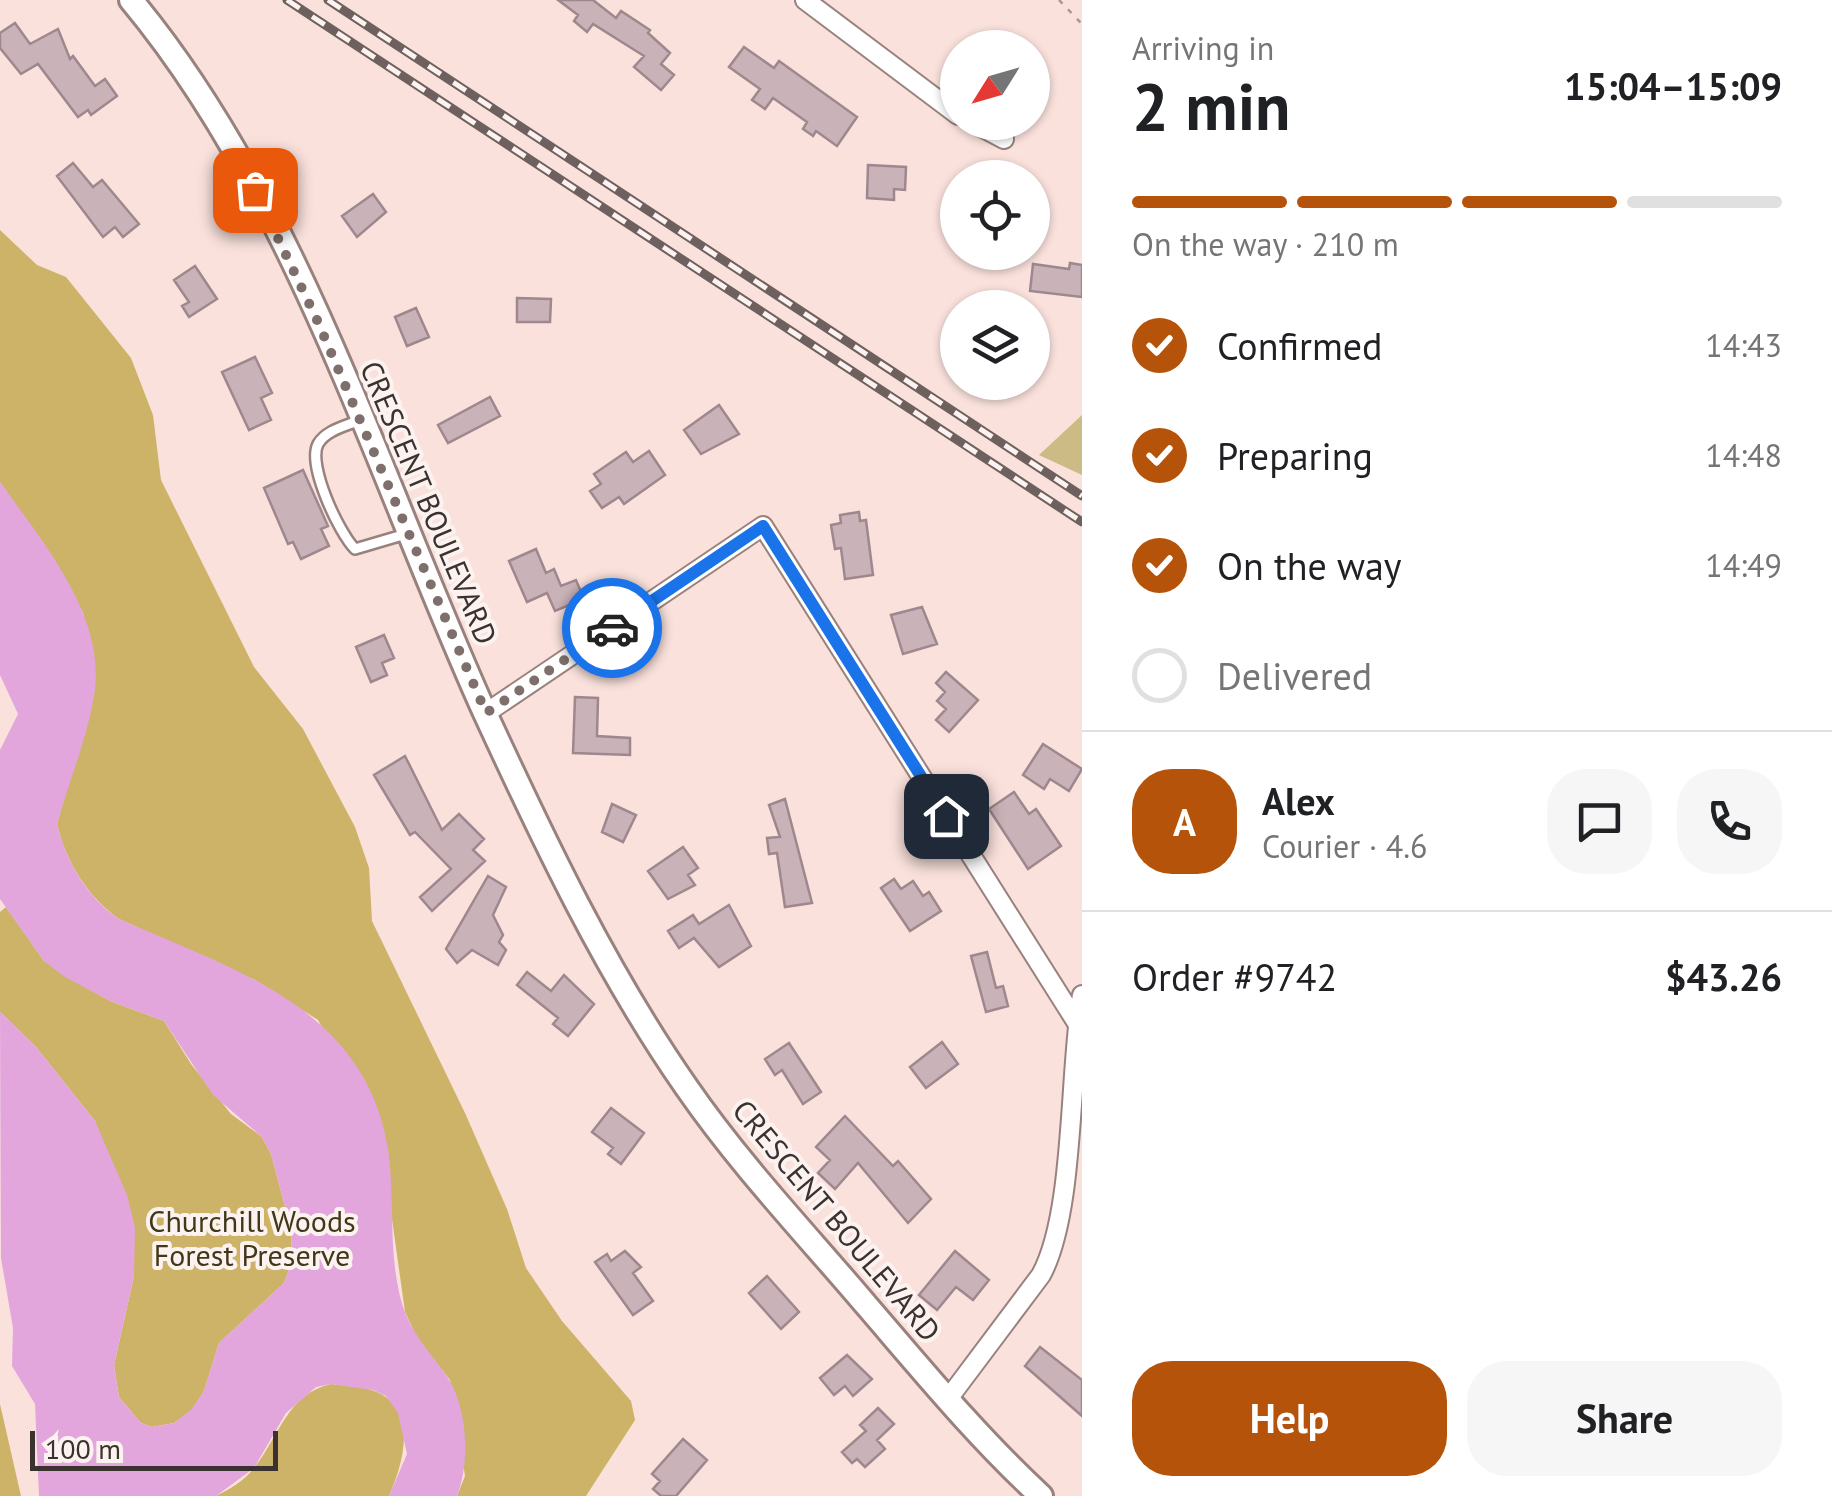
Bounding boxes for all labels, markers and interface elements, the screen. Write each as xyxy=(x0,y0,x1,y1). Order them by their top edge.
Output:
text: Arriving in xyxy=(1132,27,1274,69)
north arrow xyxy=(940,30,1050,140)
map controls xyxy=(940,30,1050,400)
text: 15:04–15:09 xyxy=(1564,61,1782,110)
text: 2 min xyxy=(1132,64,1291,148)
pin xyxy=(213,148,298,233)
button: locate xyxy=(940,160,1050,270)
icon: bag xyxy=(228,163,283,218)
text: On the way · 210 m xyxy=(1132,223,1399,265)
button: layers xyxy=(940,290,1050,400)
icon: check xyxy=(1132,318,1187,373)
text: Confirmed xyxy=(1217,321,1383,370)
text: 14:43 xyxy=(1705,324,1782,366)
street label: CRESCENT BOULEVARD xyxy=(352,355,507,650)
icon: check xyxy=(1132,428,1187,483)
text: Preparing xyxy=(1217,431,1373,480)
text: 14:48 xyxy=(1705,434,1782,476)
icon: check xyxy=(1132,538,1187,593)
text: On the way xyxy=(1217,541,1402,590)
text: 14:49 xyxy=(1705,544,1782,586)
courier xyxy=(562,578,662,678)
icon: car xyxy=(585,601,640,656)
text: Delivered xyxy=(1217,651,1372,700)
button: chat xyxy=(1547,769,1652,874)
button: phone xyxy=(1677,769,1782,874)
pin xyxy=(904,774,989,859)
text: Alex xyxy=(1262,776,1335,825)
icon: home xyxy=(919,789,974,844)
text: A xyxy=(1173,797,1196,846)
text: Courier · 4.6 xyxy=(1262,825,1428,867)
text: Order #9742 xyxy=(1132,952,1337,1001)
text: $43.26 xyxy=(1665,952,1782,1001)
street label: CRESCENT BOULEVARD xyxy=(725,1091,950,1349)
park label: Churchill Woods Forest Preserve xyxy=(148,1201,356,1274)
button: Help xyxy=(1132,1361,1447,1476)
button: Share xyxy=(1467,1361,1782,1476)
scale bar xyxy=(30,1426,278,1470)
text: 100 m xyxy=(45,1430,121,1467)

